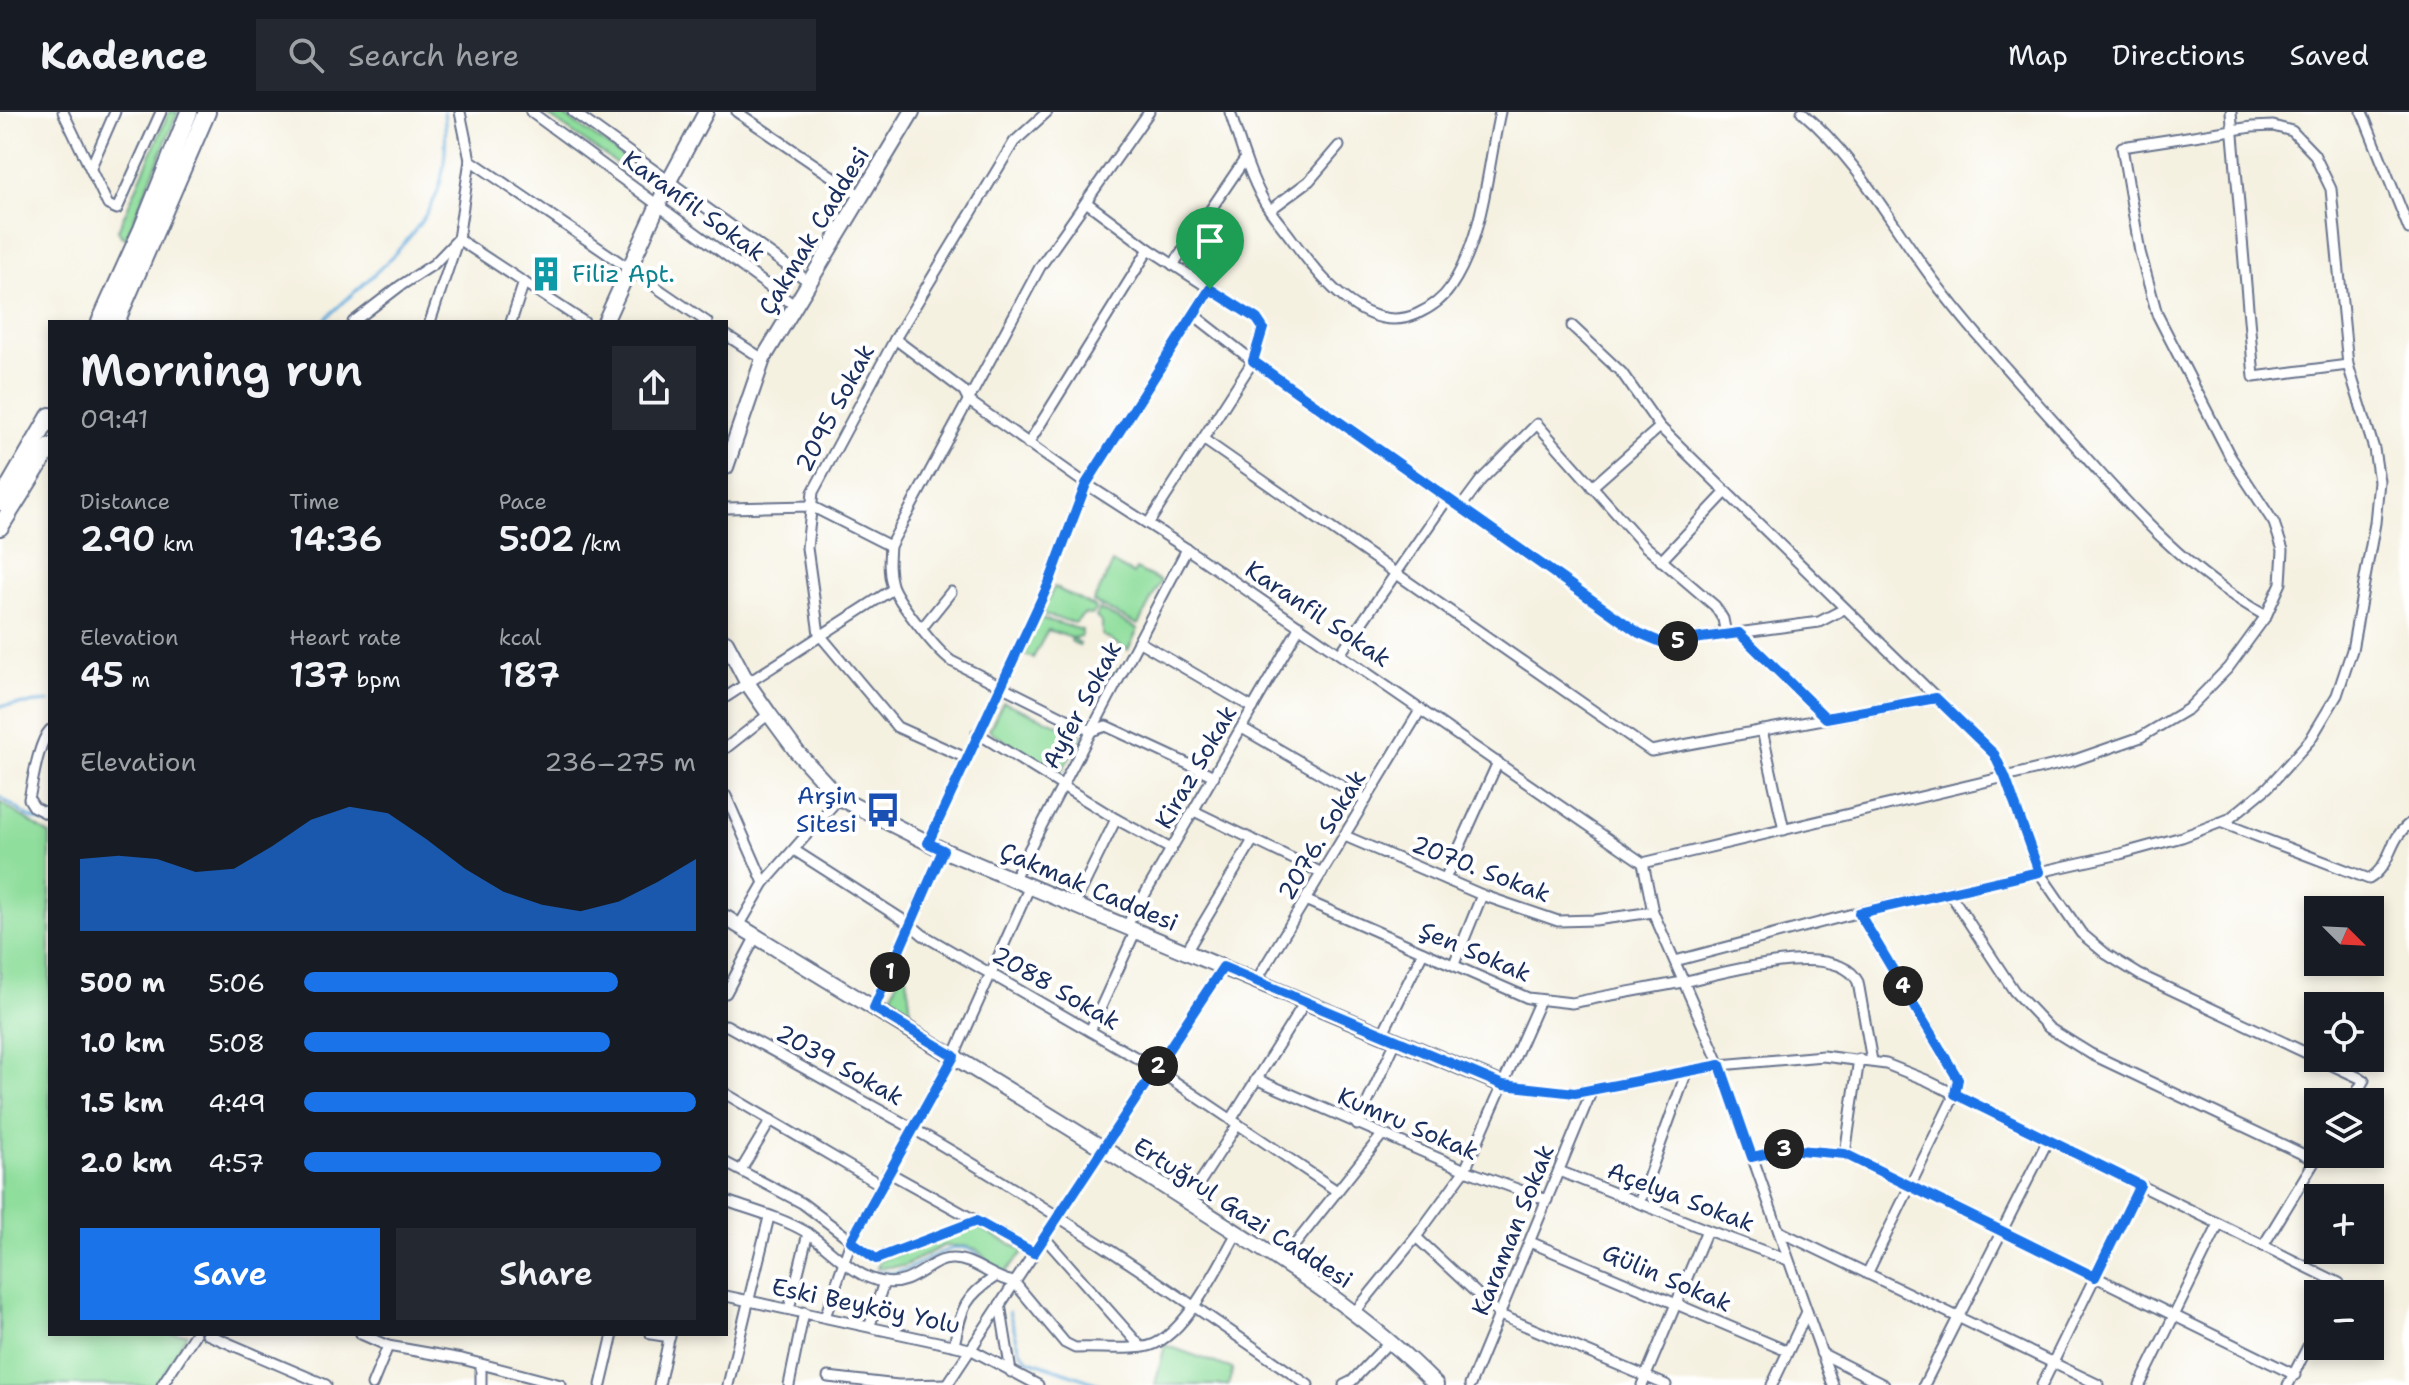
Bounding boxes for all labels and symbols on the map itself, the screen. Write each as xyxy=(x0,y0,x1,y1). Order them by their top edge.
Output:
street label: Çakmak Caddesi xyxy=(751,141,877,321)
street label: Karanfil Sokak xyxy=(616,143,772,269)
pin xyxy=(1176,207,1244,289)
building icon: Filiz Apt. xyxy=(527,255,565,293)
place label: Filiz Apt. xyxy=(572,258,675,290)
street label: 2095 Sokak xyxy=(788,338,882,478)
street label: Karanfil Sokak xyxy=(1239,553,1397,675)
pin: 5 xyxy=(1658,621,1698,661)
street label: Ayfer Sokak xyxy=(1035,635,1129,775)
street label: Kiraz Sokak xyxy=(1148,699,1244,835)
street label: 2076. Sokak xyxy=(1271,764,1373,906)
place label: Arşin Sitesi xyxy=(796,780,857,840)
bus stop icon: Arşin Sitesi xyxy=(864,791,902,829)
street label: 2070. Sokak xyxy=(1407,828,1555,910)
street label: Çakmak Caddesi xyxy=(995,835,1183,939)
north arrow xyxy=(2304,896,2384,976)
street label: Şen Sokak xyxy=(1414,914,1536,990)
street label: 2088 Sokak xyxy=(986,938,1126,1038)
pin: 1 xyxy=(870,952,910,992)
pin: 4 xyxy=(1883,966,1923,1006)
street label: 2039 Sokak xyxy=(770,1017,910,1113)
pin: 2 xyxy=(1138,1046,1178,1086)
street label: Kumru Sokak xyxy=(1333,1080,1483,1168)
pin: 3 xyxy=(1764,1129,1804,1169)
street label: Ertuğrul Gazi Caddesi xyxy=(1127,1130,1359,1296)
street label: Karaman Sokak xyxy=(1464,1140,1562,1320)
street label: Açelya Sokak xyxy=(1603,1154,1759,1240)
street label: Gülin Sokak xyxy=(1597,1236,1737,1320)
street label: Eski Beyköy Yolu xyxy=(769,1270,963,1342)

